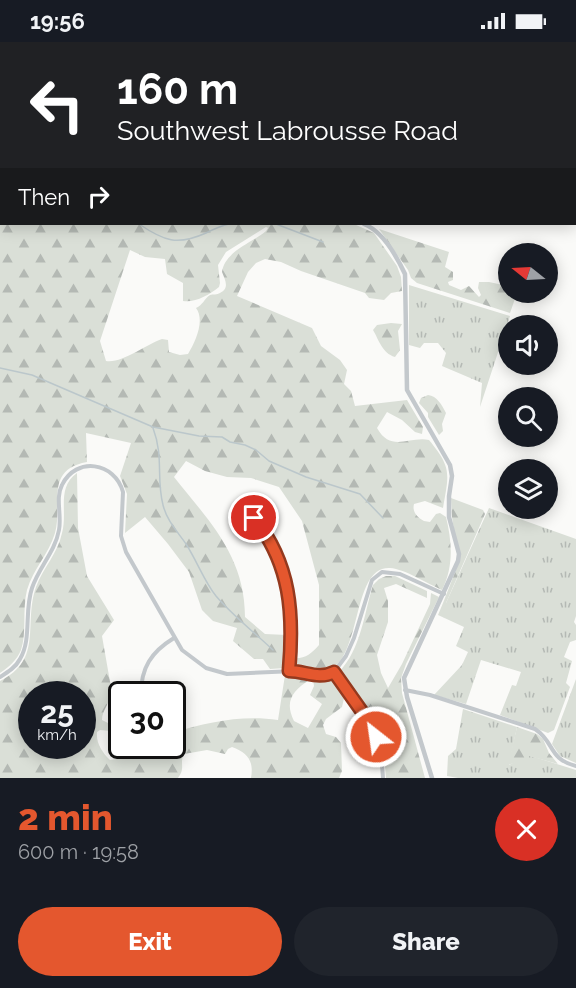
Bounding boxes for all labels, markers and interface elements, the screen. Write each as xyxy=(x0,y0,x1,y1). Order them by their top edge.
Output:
text: 19:56 xyxy=(30,8,85,34)
text: 160 m xyxy=(117,65,238,114)
icon: left xyxy=(18,66,96,144)
text: Southwest Labrousse Road xyxy=(117,115,458,146)
icon: right xyxy=(82,180,115,213)
text: Then xyxy=(18,184,70,210)
north arrow xyxy=(498,243,558,303)
map controls xyxy=(498,243,558,519)
button: sound xyxy=(498,315,558,375)
button: search xyxy=(498,387,558,447)
button: layers xyxy=(498,459,558,519)
pin xyxy=(228,492,279,543)
icon: arrive xyxy=(237,501,270,534)
speed limit sign: 30 xyxy=(108,681,186,759)
text: 25 xyxy=(40,695,74,730)
position arrow xyxy=(344,705,408,769)
text: km/h xyxy=(37,726,77,744)
text: 2 min xyxy=(18,796,113,838)
button: close xyxy=(495,798,558,861)
text: 600 m · 19:58 xyxy=(18,840,139,864)
button: Exit xyxy=(18,907,282,976)
button: Share xyxy=(294,907,558,976)

